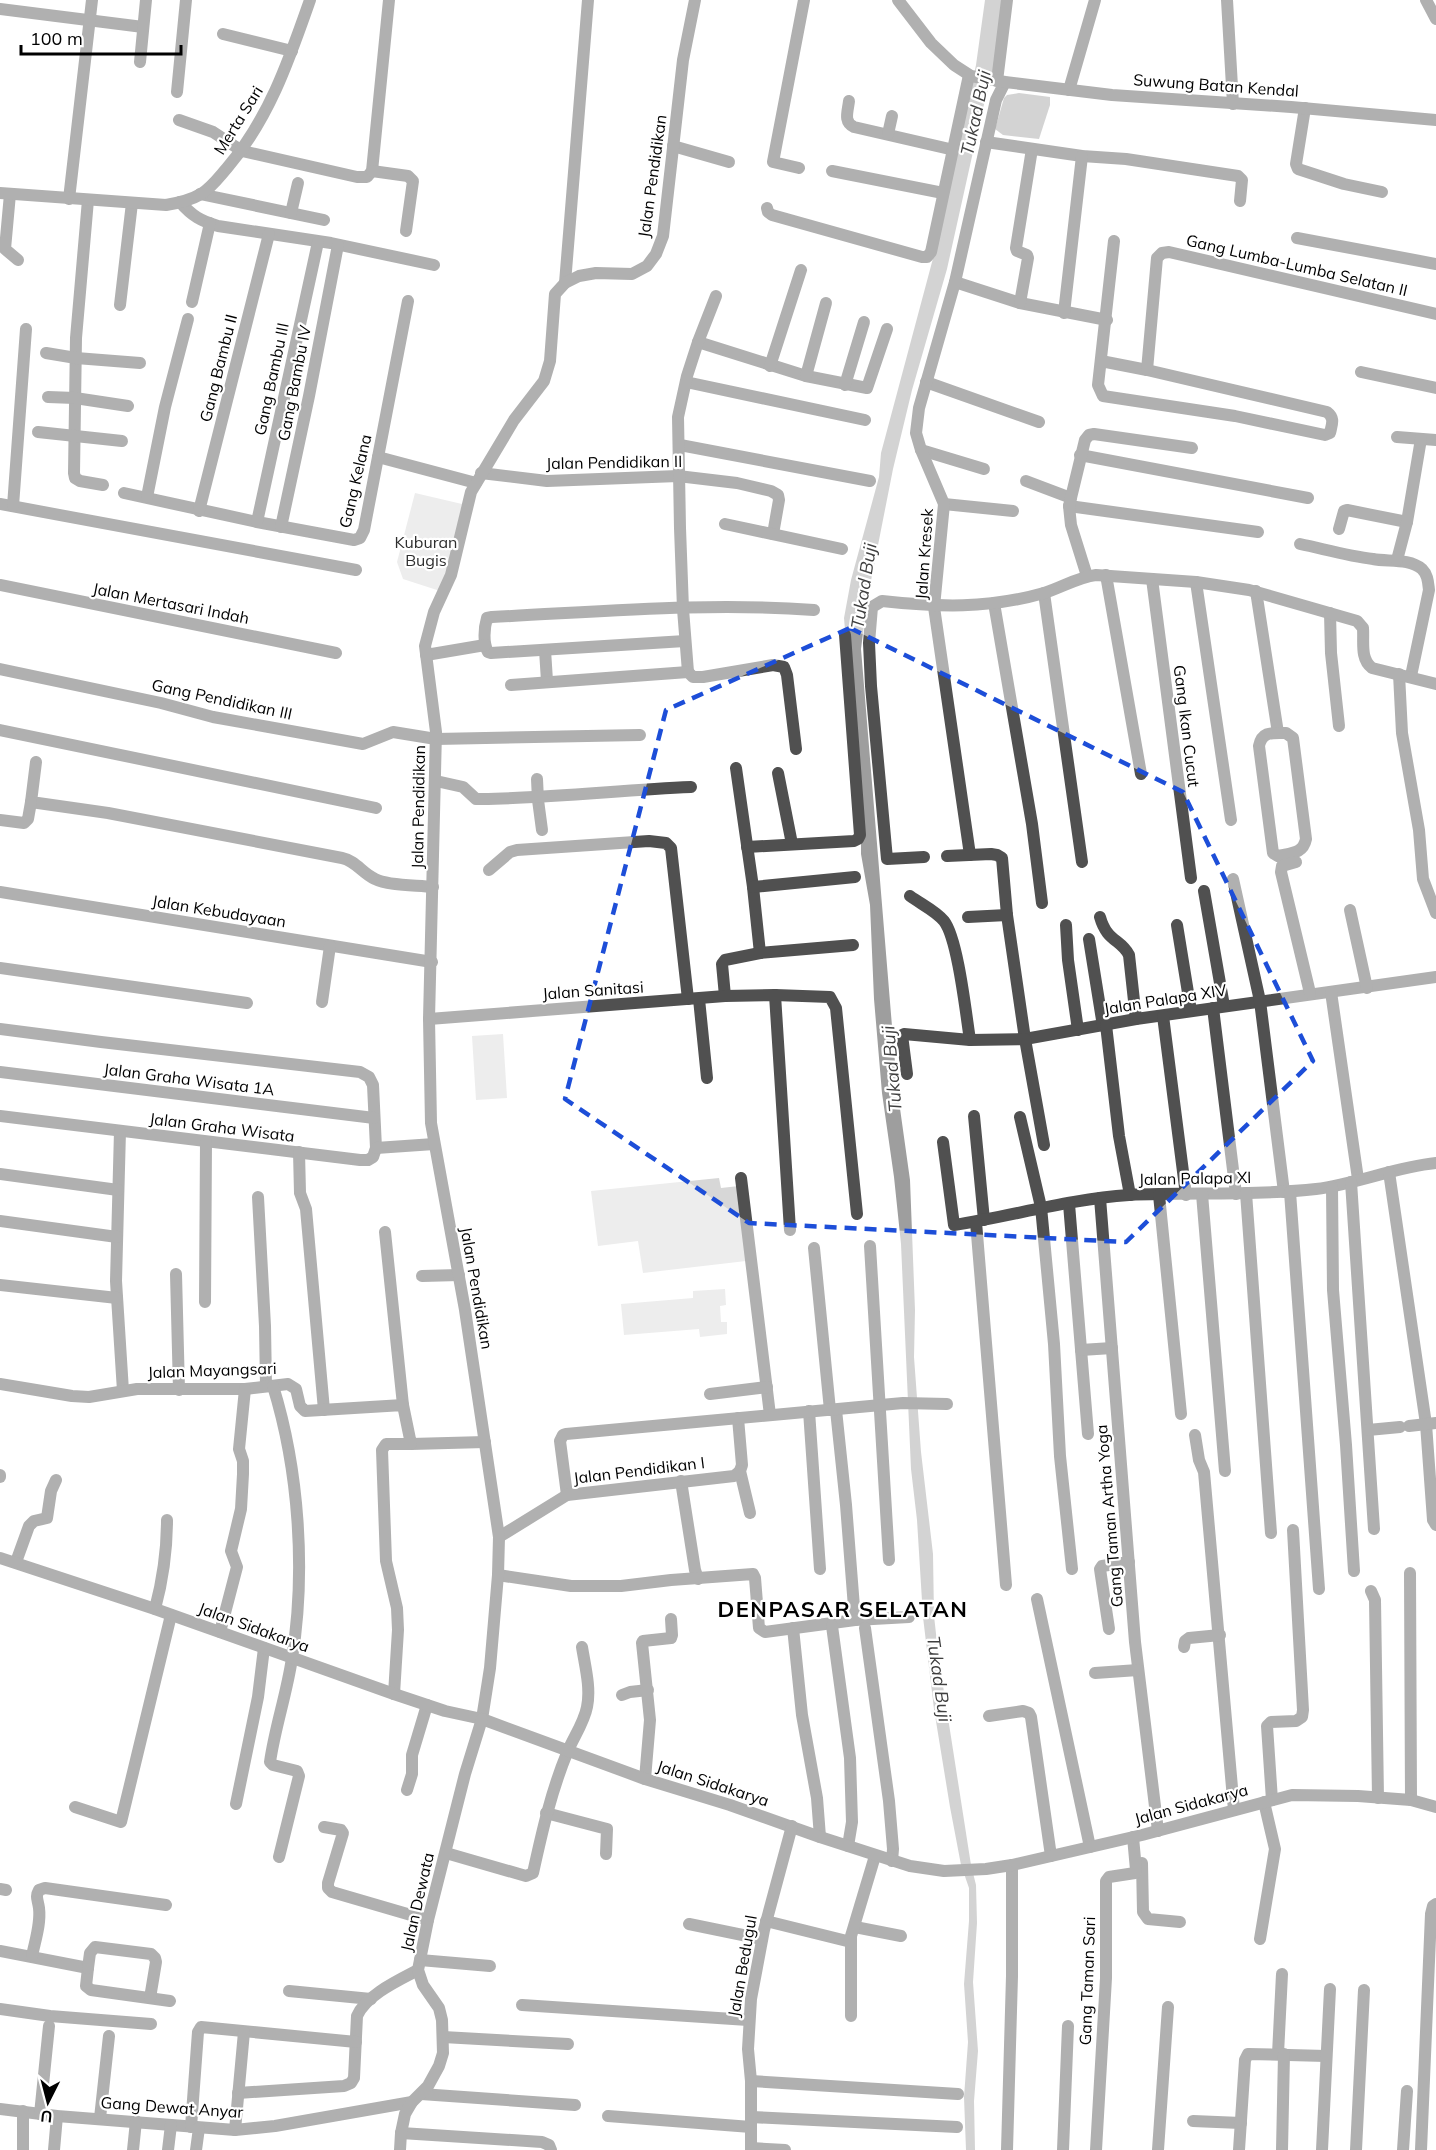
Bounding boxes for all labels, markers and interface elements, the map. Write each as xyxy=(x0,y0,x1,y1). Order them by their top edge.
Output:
scale bar xyxy=(21,18,182,56)
text: 100 m xyxy=(30,27,83,50)
water label: Tukad Buji xyxy=(955,67,996,158)
street label: Suwung Batan Kendal xyxy=(1133,69,1299,101)
street label: Merta Sari xyxy=(209,82,267,158)
street label: Jalan Pendidikan xyxy=(633,113,671,239)
street label: Gang Lumba-Lumba Selatan II xyxy=(1184,230,1410,300)
street label: Gang Bambu II xyxy=(195,312,241,424)
street label: Gang Bambu III xyxy=(249,321,293,437)
street label: Gang Bambu IV xyxy=(273,323,315,443)
street label: Gang Kelana xyxy=(335,432,375,530)
street label: Jalan Pendidikan II xyxy=(546,451,682,473)
street label: Jalan Kresek xyxy=(911,507,937,600)
park label: Kuburan Bugis xyxy=(395,532,457,570)
water label: Tukad Buji xyxy=(845,541,882,631)
street label: Jalan Mertasari Indah xyxy=(91,578,251,628)
street label: Gang Ikan Cucut xyxy=(1170,664,1204,789)
street label: Gang Pendidikan III xyxy=(150,674,294,724)
street label: Jalan Pendidikan xyxy=(407,745,429,869)
street label: Jalan Kebudayaan xyxy=(151,891,287,931)
street label: Jalan Sanitasi xyxy=(542,976,644,1004)
street label: Jalan Palapa XIV xyxy=(1102,979,1229,1019)
water label: Tukad Buji xyxy=(876,1024,907,1113)
street label: Jalan Graha Wisata 1A xyxy=(102,1059,276,1099)
street label: Jalan Graha Wisata xyxy=(148,1108,296,1146)
street label: Jalan Palapa XI xyxy=(1138,1167,1252,1189)
street label: Jalan Pendidikan xyxy=(456,1225,498,1351)
street label: Jalan Mayangsari xyxy=(147,1358,277,1382)
street label: Gang Taman Artha Yoga xyxy=(1091,1424,1127,1608)
street label: Jalan Pendidikan I xyxy=(572,1452,706,1488)
district label: DENPASAR SELATAN xyxy=(718,1595,968,1623)
street label: Jalan Sidakarya xyxy=(196,1598,312,1656)
water label: Tukad Buji xyxy=(922,1634,957,1724)
street label: Jalan Sidakarya xyxy=(654,1755,772,1811)
street label: Jalan Sidakarya xyxy=(1132,1779,1250,1829)
street label: Jalan Dewata xyxy=(396,1851,438,1953)
street label: Jalan Bedugul xyxy=(723,1914,761,2018)
street label: Gang Taman Sari xyxy=(1075,1916,1099,2046)
north arrow xyxy=(18,2072,78,2132)
street label: Gang Dewat Anyar xyxy=(100,2092,244,2122)
text: U xyxy=(39,2106,53,2127)

